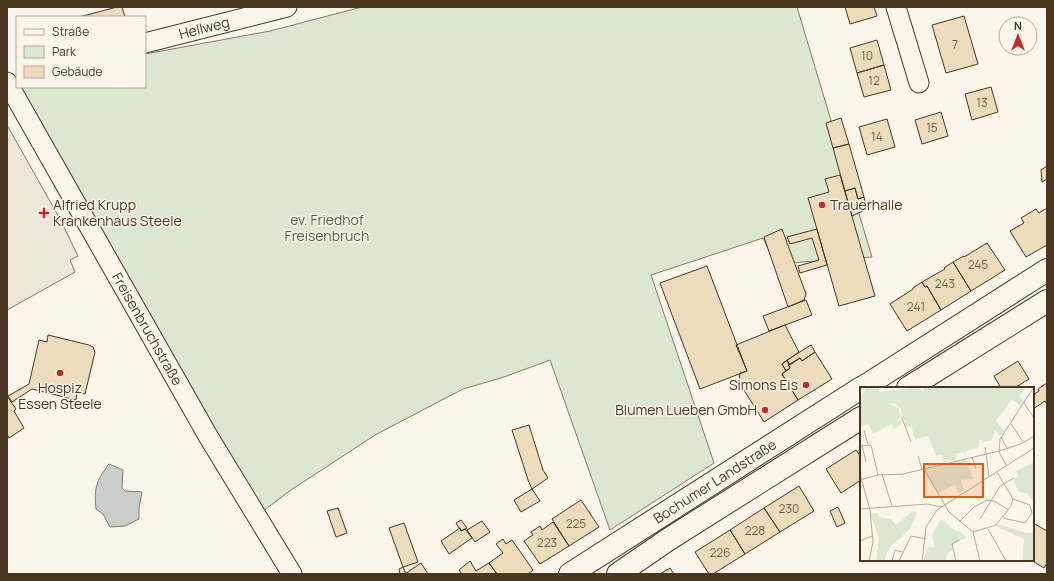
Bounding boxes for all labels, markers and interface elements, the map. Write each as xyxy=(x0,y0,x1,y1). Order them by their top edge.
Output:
street label: Hellweg xyxy=(177,12,231,43)
legend xyxy=(16,16,146,88)
north arrow xyxy=(998,16,1038,56)
text: N xyxy=(1014,18,1022,33)
text: Straße xyxy=(52,23,89,40)
house number: 7 xyxy=(952,36,958,53)
text: Park xyxy=(52,43,77,60)
house number: 10 xyxy=(861,47,873,64)
text: Gebäude xyxy=(52,63,103,80)
house number: 12 xyxy=(868,72,880,89)
house number: 13 xyxy=(976,94,988,111)
house number: 15 xyxy=(926,119,938,136)
house number: 14 xyxy=(871,128,883,145)
place label: Alfried Krupp Krankenhaus Steele xyxy=(53,195,182,230)
place label: Trauerhalle xyxy=(830,195,903,214)
marker: Trauerhalle xyxy=(817,200,827,210)
marker: Alfried Krupp Krankenhaus Steele xyxy=(38,207,50,219)
park label: ev. Friedhof Freisenbruch xyxy=(285,210,369,245)
house number: 245 xyxy=(968,256,988,273)
street label: Freisenbruchstraße xyxy=(108,269,187,389)
house number: 243 xyxy=(935,275,955,292)
house number: 241 xyxy=(907,298,925,315)
marker: Hospiz Essen Steele xyxy=(55,368,65,378)
place label: Simons Eis xyxy=(729,375,798,394)
place label: Hospiz Essen Steele xyxy=(18,378,102,413)
marker: Simons Eis xyxy=(801,380,811,390)
inset map xyxy=(860,387,1034,561)
place label: Blumen Lueben GmbH xyxy=(615,400,757,419)
marker: Blumen Lueben GmbH xyxy=(760,405,770,415)
street label: Bochumer Landstraße xyxy=(649,434,780,527)
house number: 230 xyxy=(779,500,799,517)
house number: 225 xyxy=(566,515,586,532)
house number: 228 xyxy=(745,522,765,539)
house number: 223 xyxy=(537,534,557,551)
house number: 226 xyxy=(709,544,731,561)

